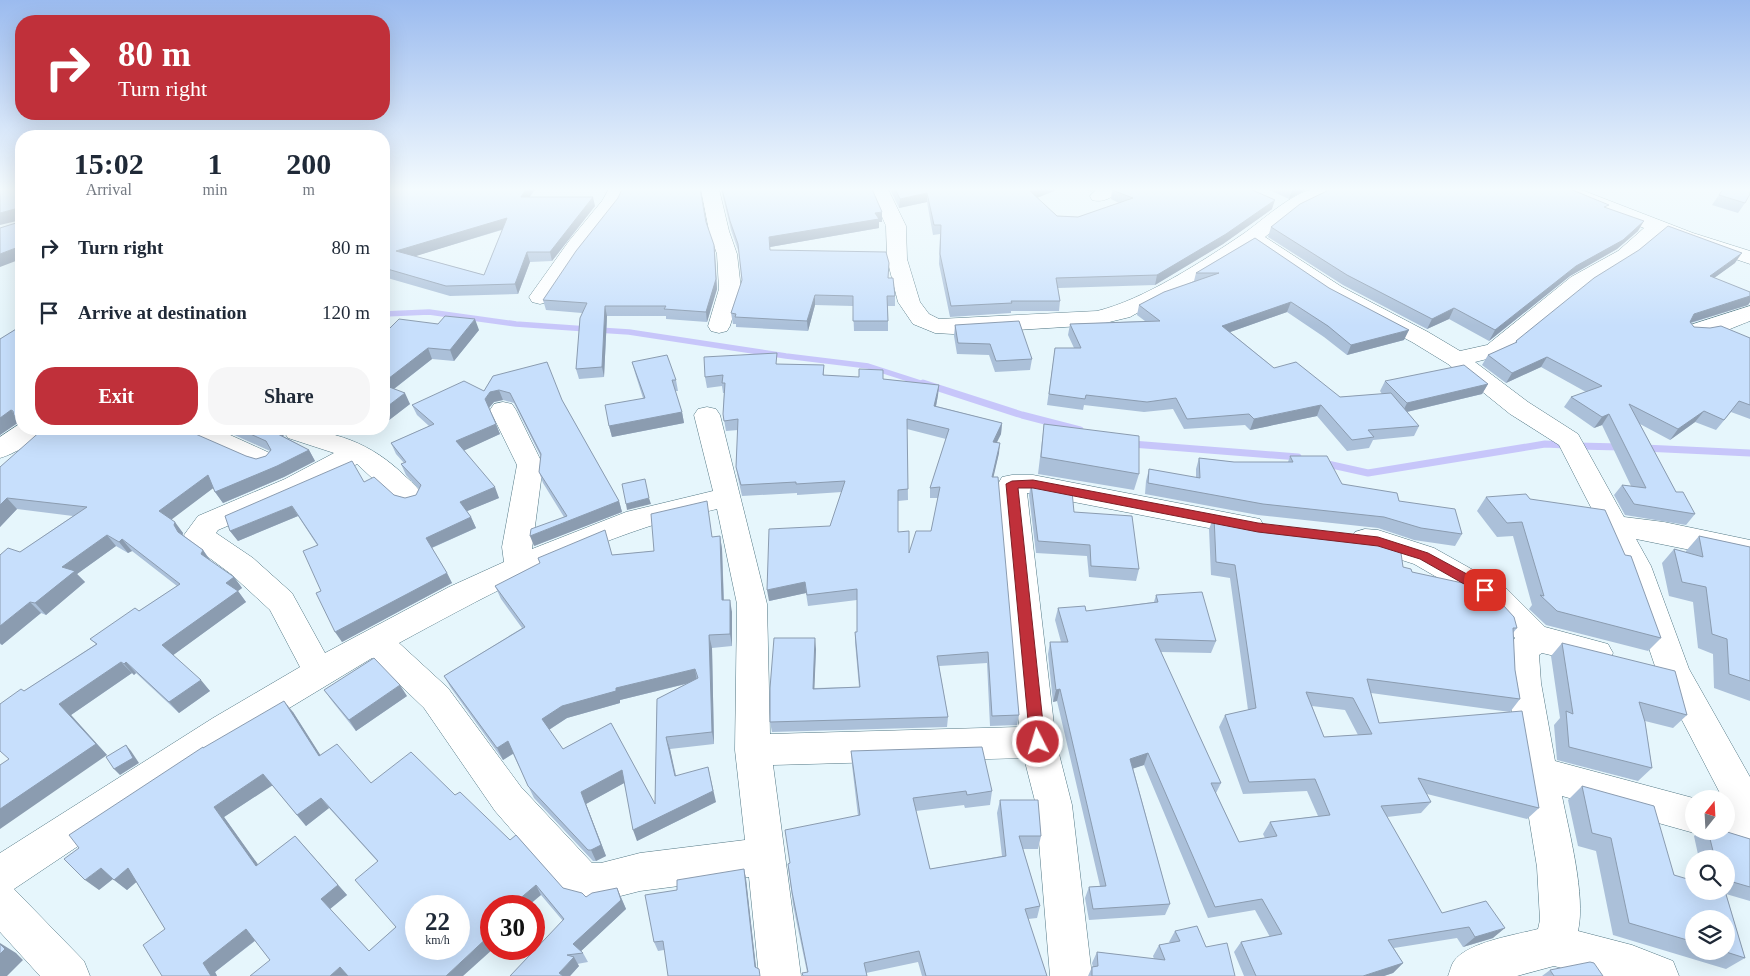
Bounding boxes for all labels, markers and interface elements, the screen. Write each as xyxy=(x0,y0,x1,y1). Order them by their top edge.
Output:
icon: right xyxy=(35,35,100,100)
text: 80 m xyxy=(118,35,191,74)
text: Turn right xyxy=(118,76,207,101)
text: 15:02 xyxy=(74,147,144,180)
text: 1 xyxy=(207,147,222,180)
text: 200 xyxy=(286,147,331,180)
text: Arrival xyxy=(86,181,132,198)
text: min xyxy=(203,181,227,198)
text: m xyxy=(302,181,315,198)
icon: right xyxy=(35,234,63,262)
text: Turn right xyxy=(78,237,163,258)
text: 80 m xyxy=(331,237,370,258)
icon: arrive xyxy=(35,299,63,327)
text: Arrive at destination xyxy=(78,302,247,323)
text: 120 m xyxy=(322,302,370,323)
button: Exit xyxy=(35,367,198,425)
button: Share xyxy=(208,367,370,425)
pin xyxy=(1464,569,1506,611)
icon: arrive xyxy=(1471,576,1499,604)
position arrow xyxy=(1011,715,1063,767)
north arrow xyxy=(1685,790,1735,840)
map controls xyxy=(1685,790,1735,960)
button: search xyxy=(1685,850,1735,900)
speed limit sign: 30 xyxy=(480,895,545,960)
text: 22 xyxy=(425,908,450,935)
button: layers xyxy=(1685,910,1735,960)
text: km/h xyxy=(425,933,450,947)

